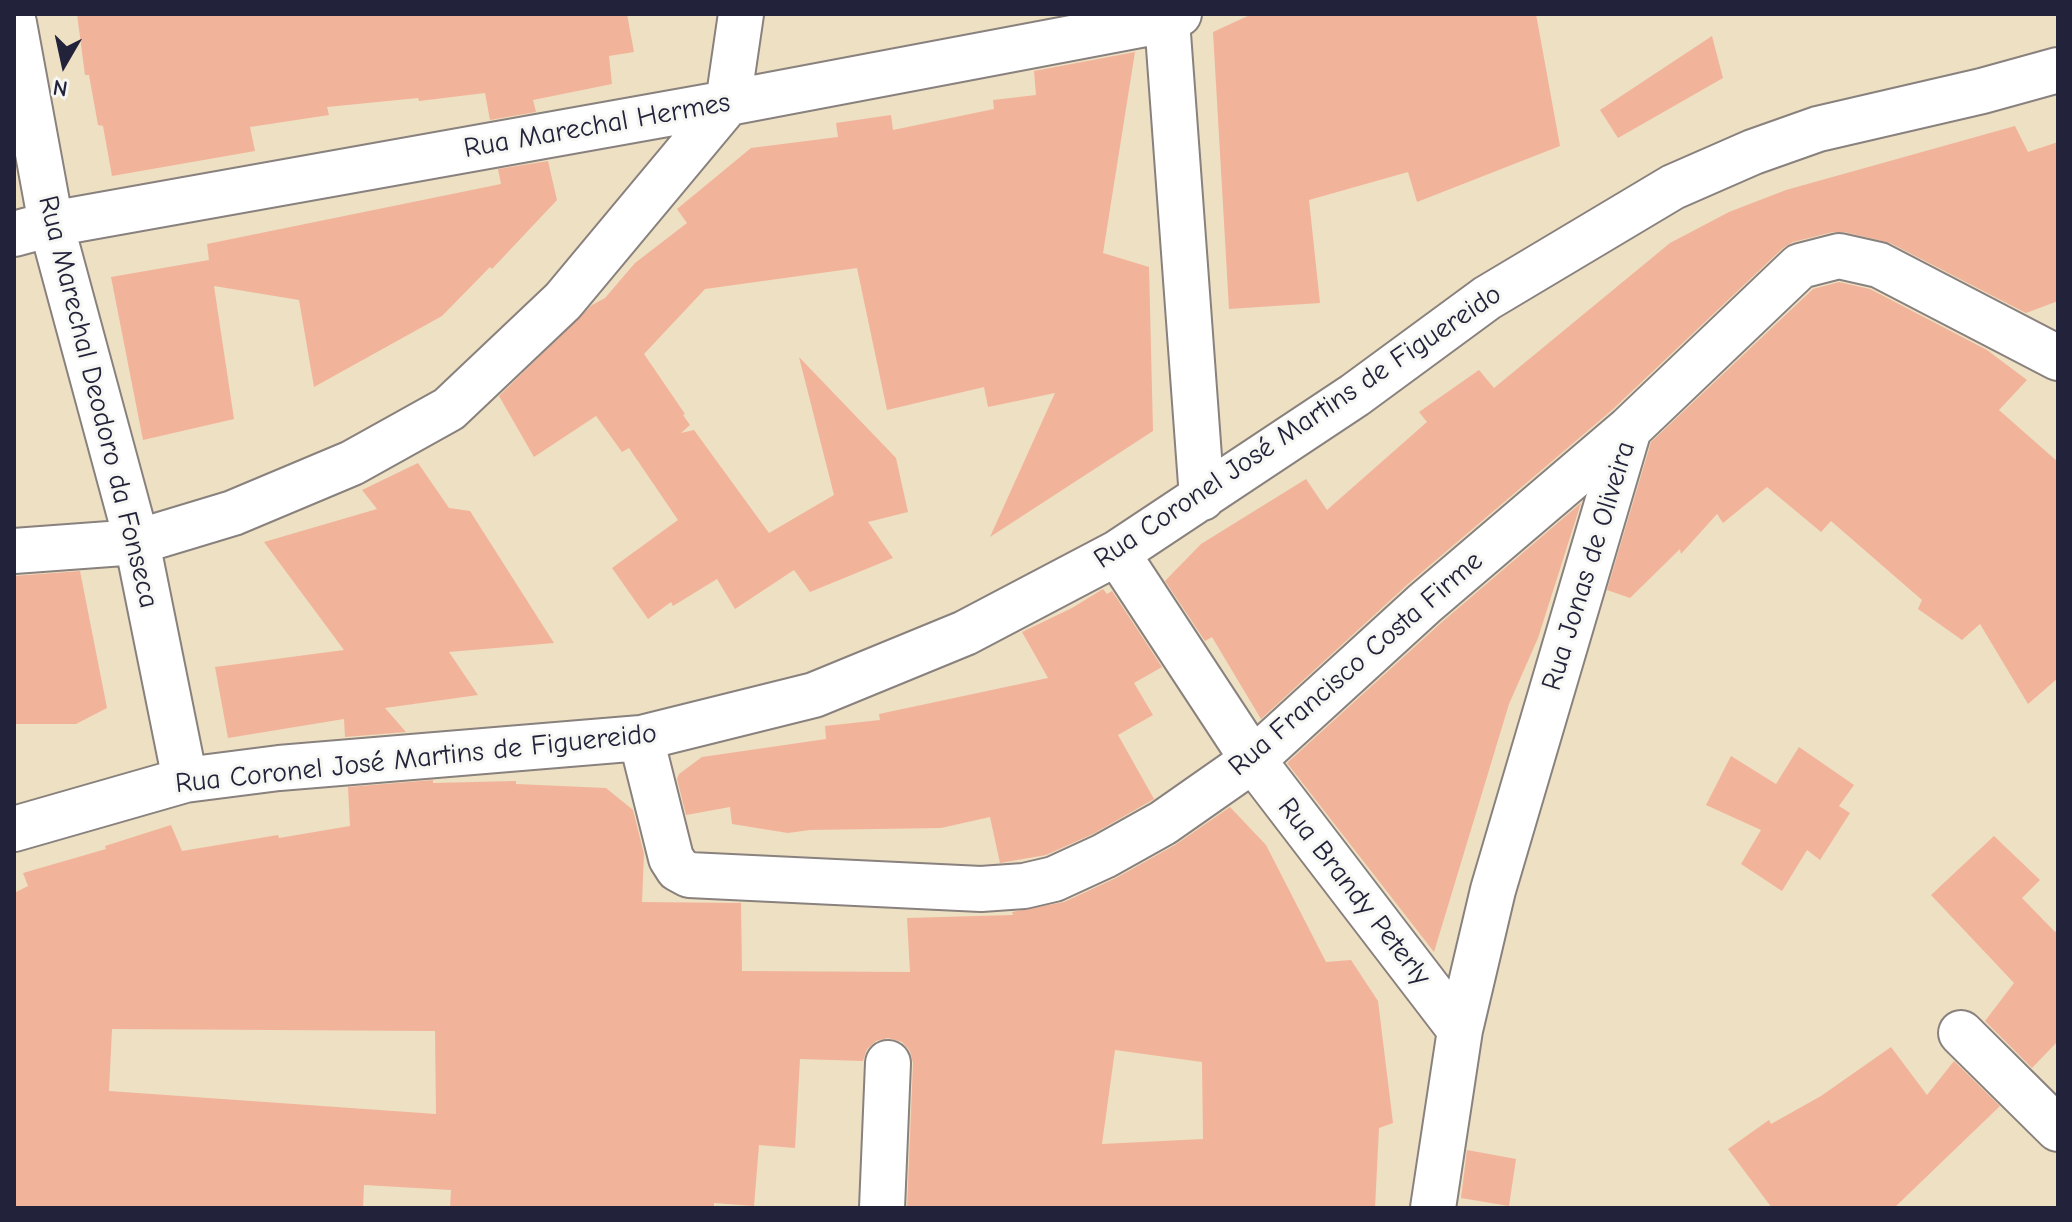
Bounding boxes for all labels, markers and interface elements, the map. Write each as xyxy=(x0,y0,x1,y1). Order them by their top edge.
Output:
north arrow xyxy=(24,24,104,104)
text: N xyxy=(51,74,69,102)
street label: Rua Marechal Hermes xyxy=(461,86,733,166)
street label: Rua Marechal Deodoro da Fonseca xyxy=(30,192,166,612)
street label: Rua Coronel José Martins de Figuereido xyxy=(1088,278,1508,576)
street label: Rua Jonas de Oliveira xyxy=(1535,437,1643,695)
street label: Rua Francisco Costa Firme xyxy=(1222,544,1490,784)
street label: Rua Coronel José Martins de Figuereido xyxy=(174,717,658,801)
street label: Rua Brandy Peterly xyxy=(1270,791,1438,993)

